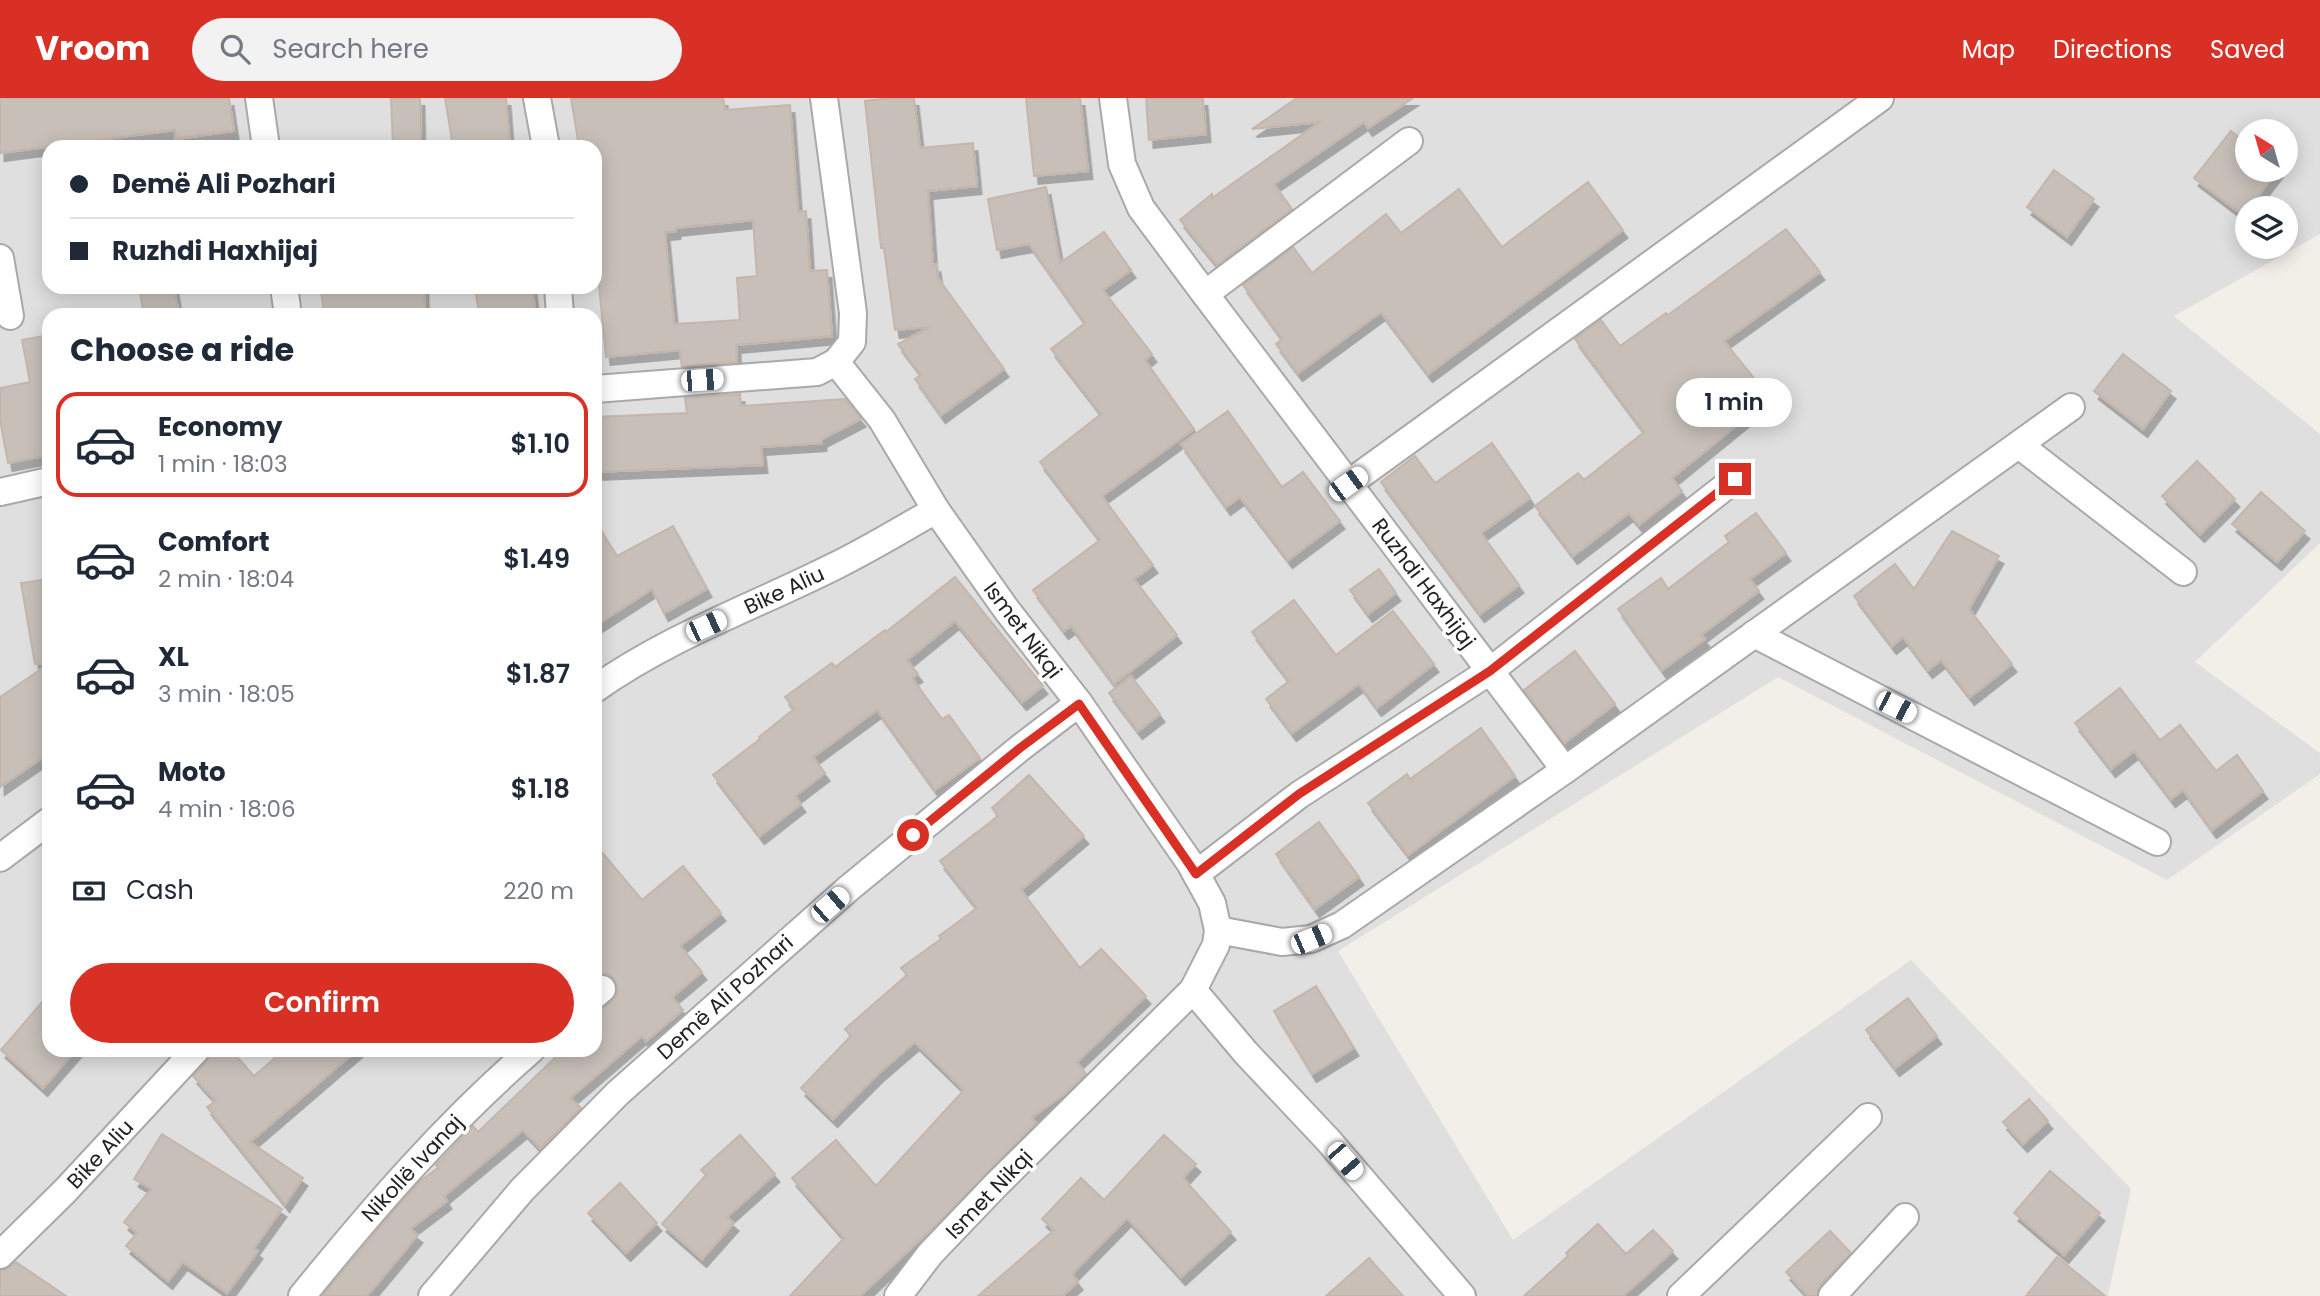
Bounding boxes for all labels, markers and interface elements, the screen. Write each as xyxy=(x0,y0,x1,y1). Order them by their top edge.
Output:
search box xyxy=(192,18,682,81)
text: Vroom xyxy=(35,25,150,72)
icon: search xyxy=(216,30,254,68)
text: Search here xyxy=(272,31,429,67)
text: Map xyxy=(1962,33,2015,66)
text: Directions xyxy=(2053,33,2172,66)
text: Saved xyxy=(2210,33,2285,66)
north arrow xyxy=(2235,119,2298,182)
map controls xyxy=(2235,119,2298,259)
text: Demë Ali Pozhari xyxy=(112,166,336,202)
button: layers xyxy=(2235,196,2298,259)
text: Ruzhdi Haxhijaj xyxy=(112,233,318,269)
text: Choose a ride xyxy=(70,327,294,372)
car xyxy=(681,368,724,392)
callout: 1 min xyxy=(1677,378,1793,426)
text: 1 min xyxy=(1704,386,1764,418)
text: Economy xyxy=(158,409,282,445)
icon: car xyxy=(74,413,137,476)
text: $1.10 xyxy=(511,426,570,462)
text: 1 min · 18:03 xyxy=(158,448,288,480)
car xyxy=(1325,463,1372,505)
route end xyxy=(1719,463,1751,495)
street label: Ruzhdi Haxhijaj xyxy=(1365,512,1483,654)
text: Comfort xyxy=(158,524,270,560)
icon: car xyxy=(74,528,137,591)
text: $1.49 xyxy=(503,541,570,577)
street label: Bike Aliu xyxy=(739,559,829,621)
text: 2 min · 18:04 xyxy=(158,563,294,595)
street label: Ismet Nikqi xyxy=(977,576,1069,684)
car xyxy=(683,608,730,644)
text: XL xyxy=(158,639,189,675)
icon: car xyxy=(74,643,137,706)
text: $1.87 xyxy=(506,656,570,692)
text: 3 min · 18:05 xyxy=(158,678,295,710)
car xyxy=(1873,688,1920,726)
text: Moto xyxy=(158,754,226,790)
icon: car xyxy=(74,758,137,821)
text: $1.18 xyxy=(511,771,570,807)
text: 4 min · 18:06 xyxy=(158,793,296,825)
route start xyxy=(897,819,929,851)
icon: cash xyxy=(70,872,108,910)
text: Cash xyxy=(126,872,194,908)
text: 220 m xyxy=(503,875,574,907)
car xyxy=(808,883,853,927)
car xyxy=(1288,921,1335,957)
street label: Demë Ali Pozhari xyxy=(651,928,799,1066)
button: Confirm xyxy=(70,963,574,1043)
street label: Nikollë Ivanaj xyxy=(355,1108,469,1228)
street label: Bike Aliu xyxy=(60,1113,140,1195)
car xyxy=(1324,1138,1367,1184)
street label: Ismet Nikqi xyxy=(939,1143,1039,1245)

